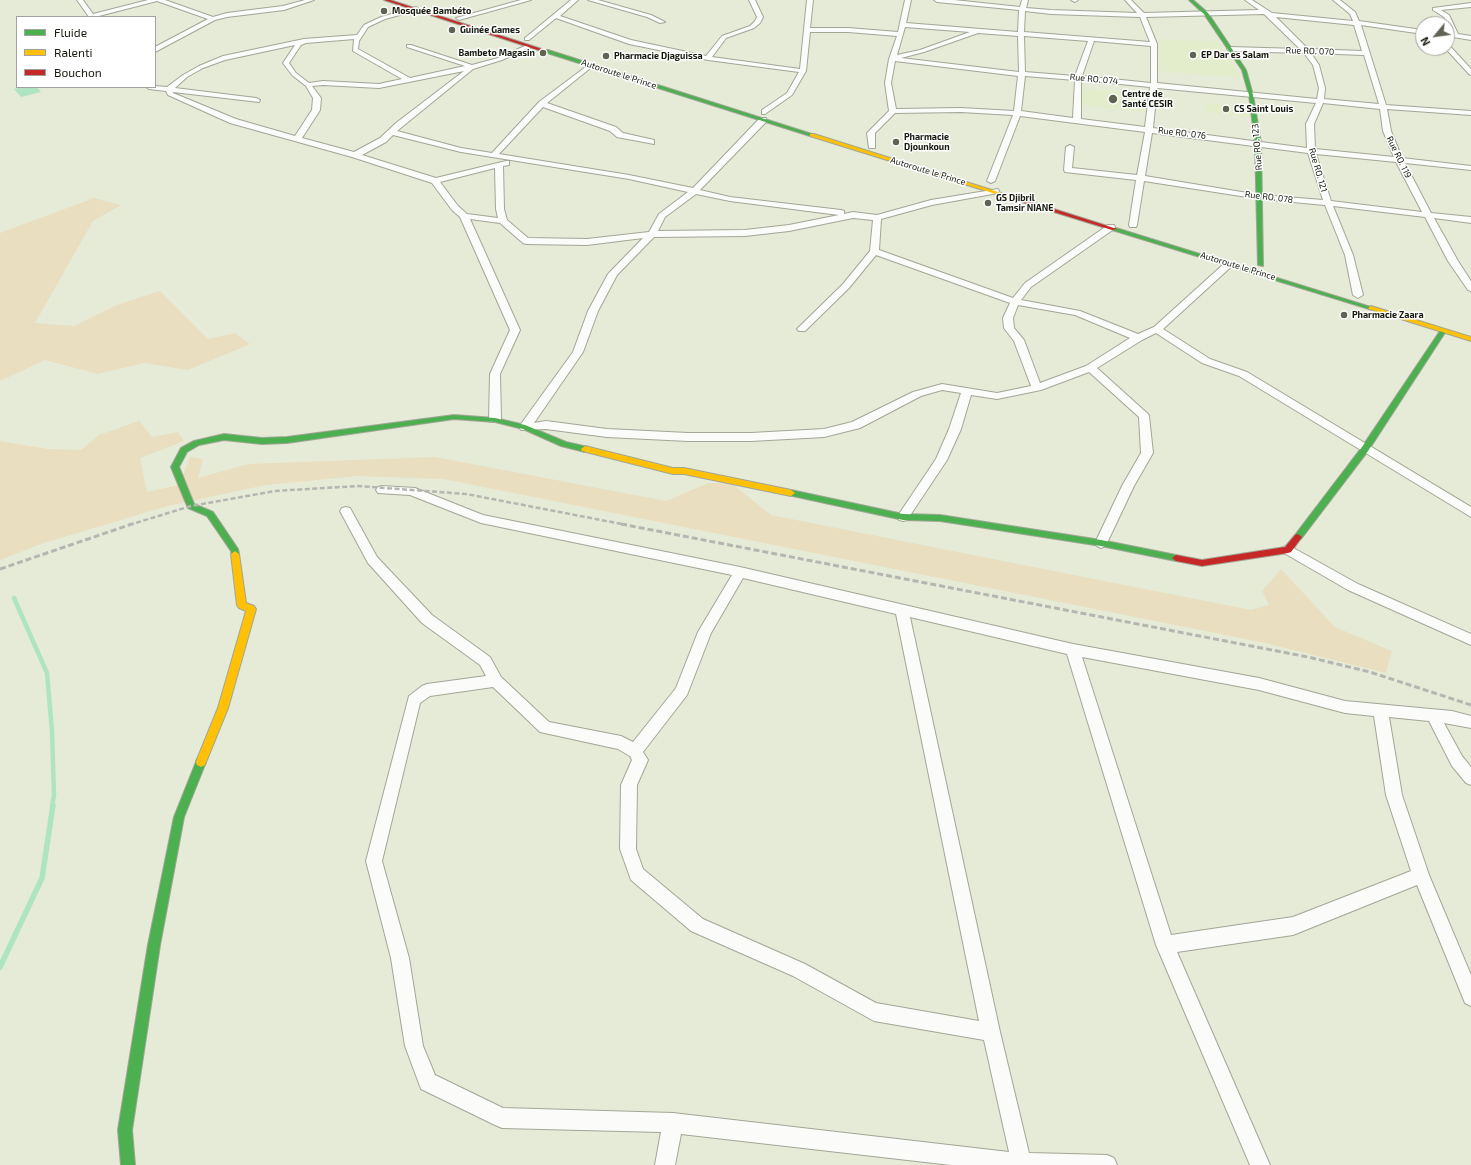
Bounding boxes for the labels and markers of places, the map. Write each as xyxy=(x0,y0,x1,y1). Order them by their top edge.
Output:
marker: Mosquée Bambéto xyxy=(379,6,389,16)
place label: Mosquée Bambéto xyxy=(392,6,471,16)
marker: Guinée Games xyxy=(447,25,457,35)
place label: Guinée Games xyxy=(460,25,520,35)
place label: Bambeto Magasin xyxy=(458,48,535,58)
marker: Bambeto Magasin xyxy=(538,48,548,58)
marker: EP Dar es Salam xyxy=(1188,50,1198,60)
place label: EP Dar es Salam xyxy=(1201,50,1269,60)
marker: Pharmacie Djaguissa xyxy=(601,51,611,61)
place label: Pharmacie Djaguissa xyxy=(614,51,703,61)
place label: Centre de Santé CESIR xyxy=(1122,89,1173,110)
marker: Centre de Santé CESIR xyxy=(1107,93,1119,105)
marker: CS Saint Louis xyxy=(1221,104,1231,114)
place label: CS Saint Louis xyxy=(1234,104,1293,114)
place label: Pharmacie Djounkoun xyxy=(904,132,950,153)
marker: Pharmacie Djounkoun xyxy=(891,137,901,147)
place label: GS Djibril Tamsir NIANE xyxy=(996,193,1053,214)
marker: GS Djibril Tamsir NIANE xyxy=(983,198,993,208)
marker: Pharmacie Zaara xyxy=(1339,310,1349,320)
place label: Pharmacie Zaara xyxy=(1352,310,1424,320)

